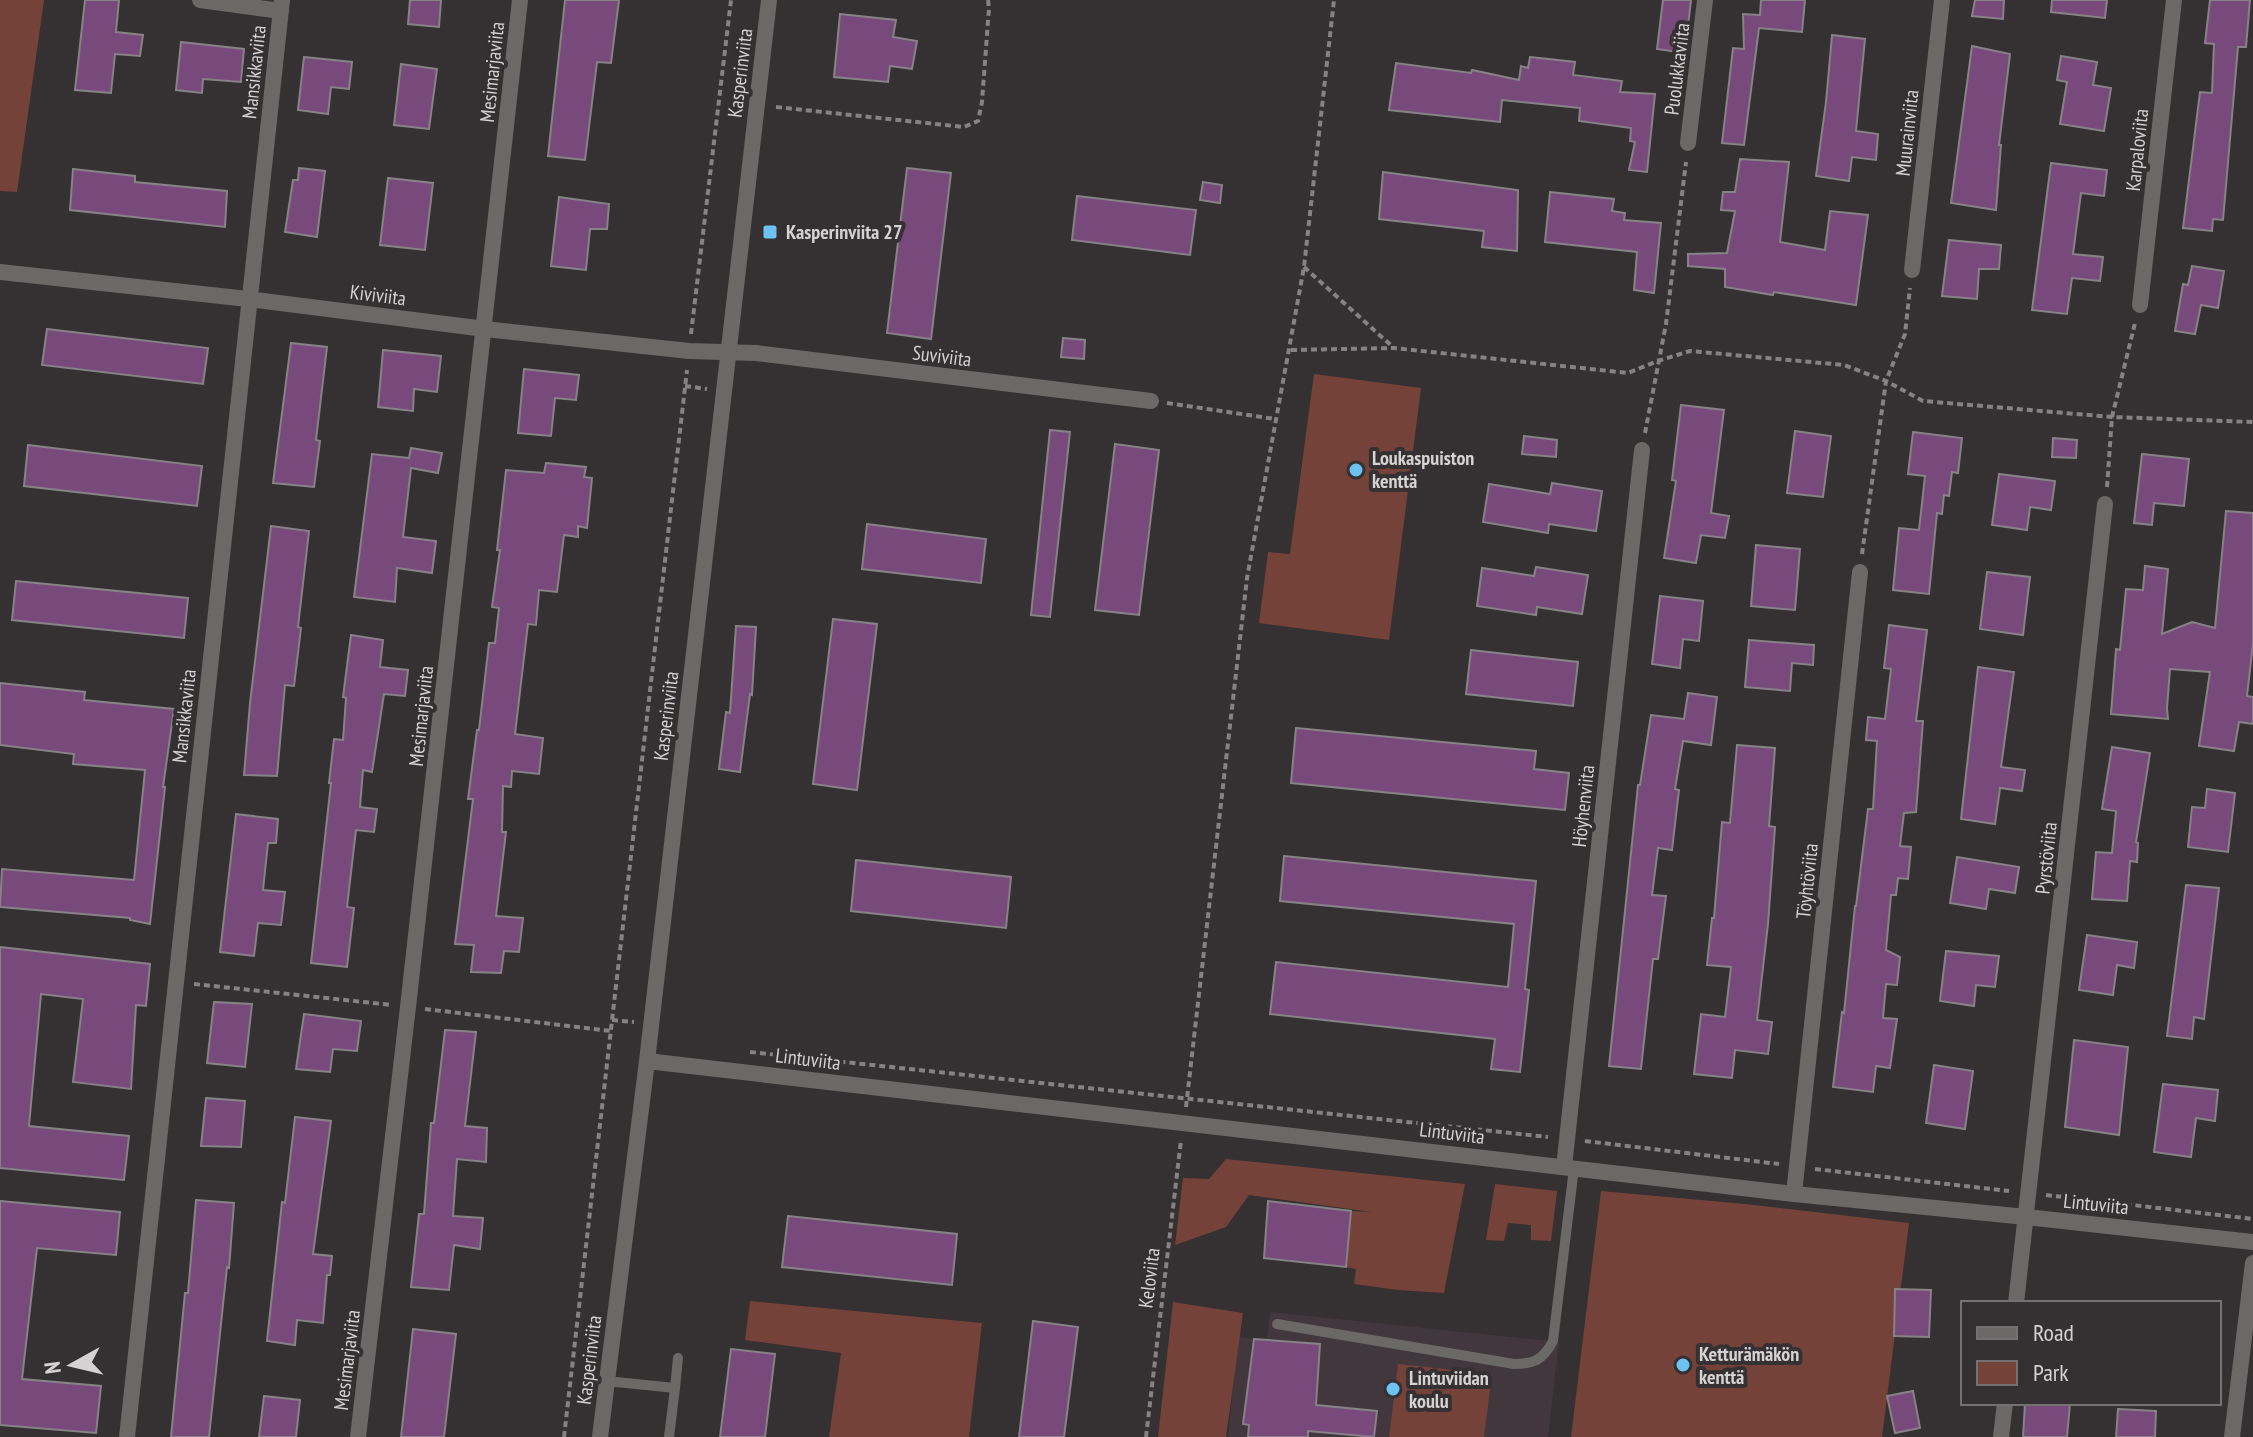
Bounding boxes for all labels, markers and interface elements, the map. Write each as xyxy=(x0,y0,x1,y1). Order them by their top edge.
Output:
street label: Mesimarjaviita xyxy=(474,20,510,124)
street label: Puolukkaviita xyxy=(1658,21,1696,117)
street label: Mansikkaviita xyxy=(236,24,272,120)
street label: Kasperinviita xyxy=(722,27,758,119)
street label: Muurainviita xyxy=(1890,89,1924,177)
street label: Karpaloviita xyxy=(2120,108,2154,192)
place label: Kasperinviita 27 xyxy=(786,219,902,245)
marker: Kasperinviita 27 xyxy=(761,223,779,241)
street label: Kiviviita xyxy=(349,279,407,311)
street label: Suviviita xyxy=(911,339,973,373)
place label: Loukaspuiston kenttä xyxy=(1372,445,1474,494)
marker: Loukaspuiston kenttä xyxy=(1347,461,1365,479)
street label: Mesimarjaviita xyxy=(403,664,439,768)
street label: Mansikkaviita xyxy=(166,668,202,764)
street label: Kasperinviita xyxy=(648,670,684,762)
street label: Höyhenviita xyxy=(1566,764,1600,848)
street label: Pyrstöviita xyxy=(2029,821,2063,895)
street label: Töyhtöviita xyxy=(1790,842,1824,920)
street label: Lintuviita xyxy=(774,1042,842,1076)
street label: Lintuviita xyxy=(1418,1116,1486,1150)
street label: Lintuviita xyxy=(2062,1188,2130,1220)
street label: Keloviita xyxy=(1132,1246,1166,1310)
legend xyxy=(1961,1301,2221,1405)
street label: Mesimarjaviita xyxy=(328,1308,366,1412)
street label: Kasperinviita xyxy=(571,1314,607,1406)
text: Road xyxy=(2033,1317,2074,1348)
north arrow xyxy=(32,1325,112,1405)
place label: Ketturämäkön kenttä xyxy=(1699,1341,1799,1390)
marker: Ketturämäkön kenttä xyxy=(1674,1356,1692,1374)
text: Park xyxy=(2033,1357,2069,1388)
text: N xyxy=(38,1360,67,1376)
place label: Lintuviidan koulu xyxy=(1409,1365,1489,1414)
marker: Lintuviidan koulu xyxy=(1384,1380,1402,1398)

